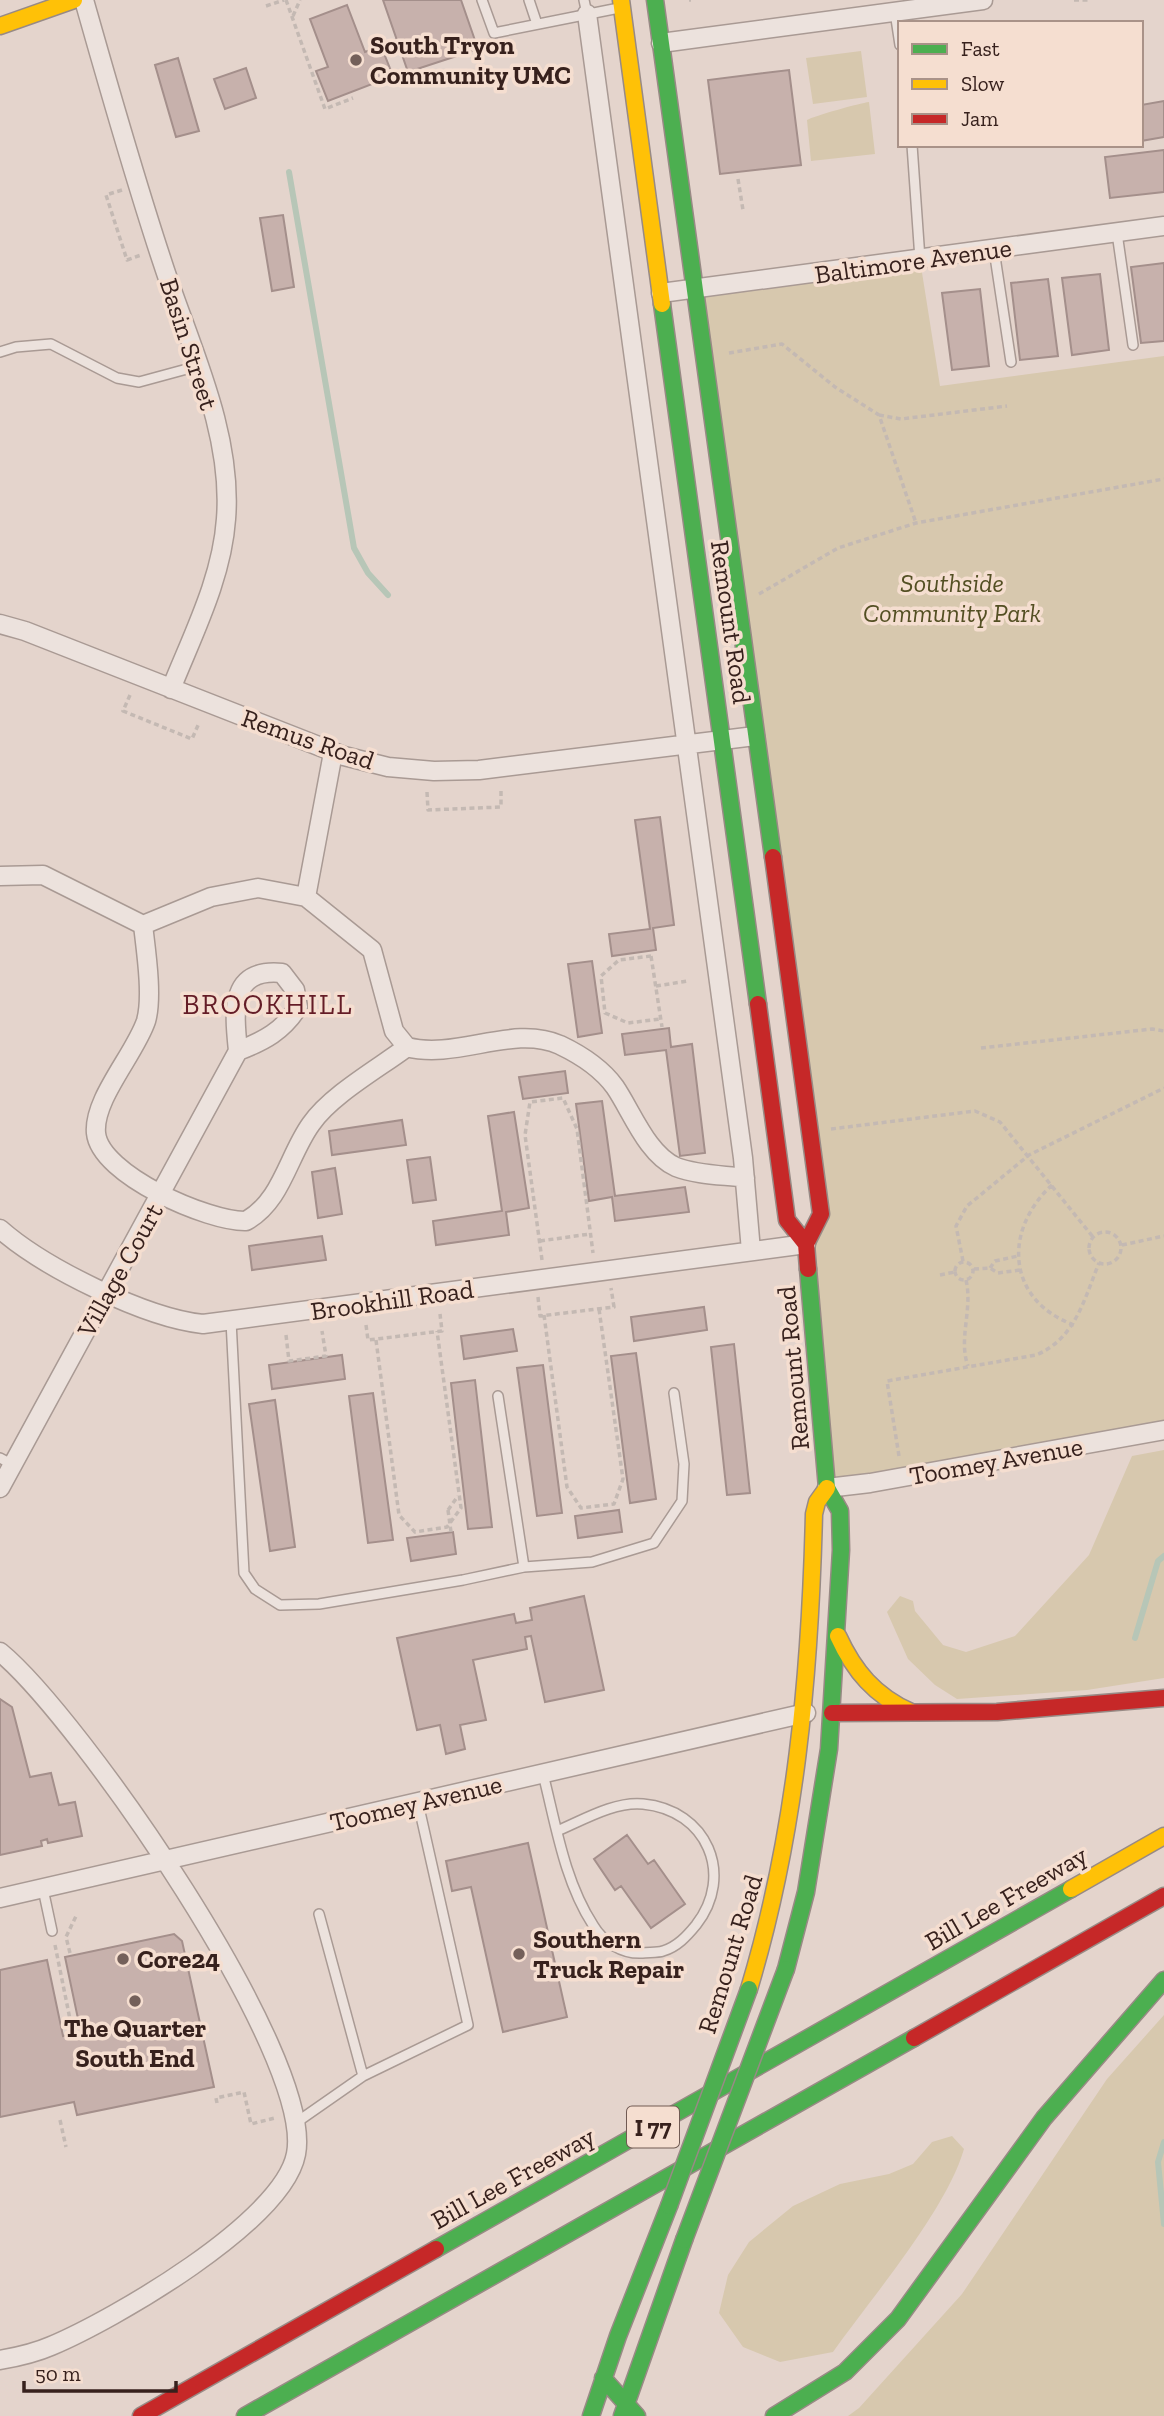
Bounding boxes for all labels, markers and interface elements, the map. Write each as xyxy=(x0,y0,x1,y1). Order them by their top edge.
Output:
legend xyxy=(898,21,1143,147)
place label: South Tryon Community UMC xyxy=(370,29,571,91)
text: Fast xyxy=(961,36,1000,61)
marker: South Tryon Community UMC xyxy=(348,52,364,68)
text: Slow xyxy=(961,71,1004,96)
text: Jam xyxy=(961,106,998,131)
street label: Baltimore Avenue xyxy=(812,231,1014,291)
street label: Basin Street xyxy=(153,274,225,414)
street label: Remount Road xyxy=(704,538,758,706)
park label: Southside Community Park xyxy=(863,567,1041,629)
street label: Remus Road xyxy=(237,701,379,777)
district label: BROOKHILL xyxy=(182,988,354,1021)
street label: Village Court xyxy=(70,1197,170,1343)
street label: Brookhill Road xyxy=(308,1273,476,1327)
street label: Remount Road xyxy=(770,1285,816,1451)
street label: Toomey Avenue xyxy=(907,1430,1085,1492)
street label: Toomey Avenue xyxy=(327,1768,505,1838)
street label: Bill Lee Freeway xyxy=(919,1838,1093,1957)
street label: Remount Road xyxy=(691,1871,769,2037)
place label: Southern Truck Repair xyxy=(533,1923,684,1985)
place label: Core24 xyxy=(137,1943,220,1975)
marker: Southern Truck Repair xyxy=(511,1946,527,1962)
marker: Core24 xyxy=(115,1951,131,1967)
marker: The Quarter South End xyxy=(127,1993,143,2009)
place label: The Quarter South End xyxy=(64,2012,206,2074)
road number: I 77 xyxy=(627,2106,679,2148)
street label: Bill Lee Freeway xyxy=(426,2120,601,2236)
scale bar xyxy=(24,2350,177,2394)
text: 50 m xyxy=(35,2361,81,2386)

